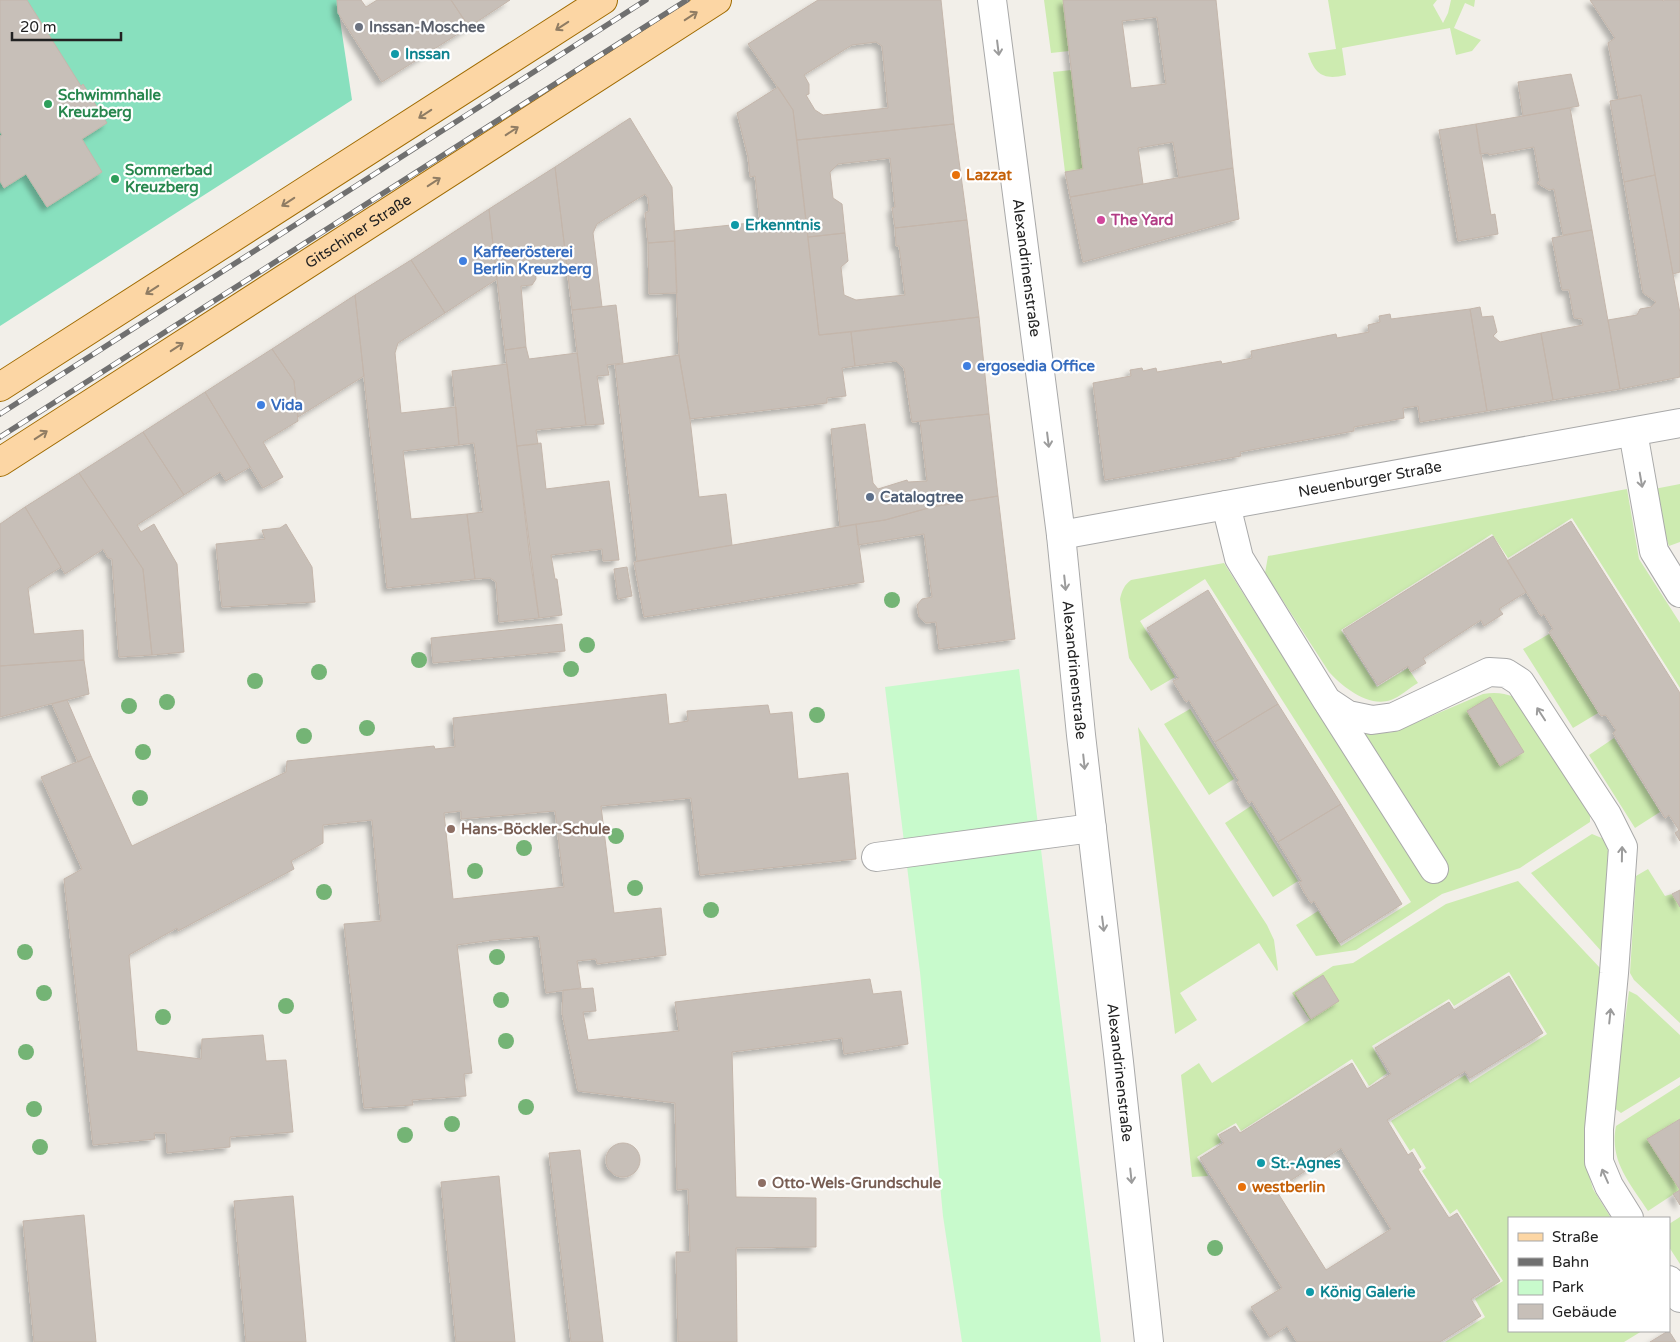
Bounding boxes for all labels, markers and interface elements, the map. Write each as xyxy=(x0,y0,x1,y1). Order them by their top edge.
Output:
scale bar xyxy=(12,10,121,42)
one-way arrow xyxy=(684,11,698,21)
text: 20 m xyxy=(20,18,57,36)
place label: Inssan-Moschee xyxy=(369,18,486,36)
marker: Inssan-Moschee xyxy=(353,21,365,33)
one-way arrow xyxy=(555,22,569,32)
one-way arrow xyxy=(993,40,1003,56)
place label: Inssan xyxy=(405,45,450,63)
marker: Inssan xyxy=(389,48,401,60)
place label: Schwimmhalle Kreuzberg xyxy=(58,86,161,122)
marker: Schwimmhalle Kreuzberg xyxy=(42,98,54,110)
one-way arrow xyxy=(418,109,432,120)
one-way arrow xyxy=(505,126,519,136)
place label: Sommerbad Kreuzberg xyxy=(125,161,213,197)
place label: Lazzat xyxy=(966,166,1012,184)
marker: Lazzat xyxy=(950,169,962,181)
marker: Sommerbad Kreuzberg xyxy=(109,173,121,185)
one-way arrow xyxy=(426,177,440,187)
street label: Gitschiner Straße xyxy=(302,190,415,272)
one-way arrow xyxy=(282,198,296,208)
street label: Alexandrinenstraße xyxy=(1009,198,1044,338)
place label: The Yard xyxy=(1110,211,1173,229)
marker: The Yard xyxy=(1095,214,1107,226)
place label: Erkenntnis xyxy=(745,216,821,234)
marker: Erkenntnis xyxy=(729,219,741,231)
place label: Kaffeerösterei Berlin Kreuzberg xyxy=(473,243,592,279)
marker: Kaffeerösterei Berlin Kreuzberg xyxy=(457,255,469,267)
one-way arrow xyxy=(145,286,159,296)
one-way arrow xyxy=(170,342,184,352)
place label: ergosedia Office xyxy=(977,357,1095,376)
marker: ergosedia Office xyxy=(961,360,973,372)
place label: Vida xyxy=(271,396,303,414)
marker: Vida xyxy=(255,399,267,411)
one-way arrow xyxy=(34,430,48,440)
one-way arrow xyxy=(1044,432,1054,448)
street label: Neuenburger Straße xyxy=(1297,457,1443,501)
one-way arrow xyxy=(1637,471,1647,487)
place label: Catalogtree xyxy=(880,488,964,507)
marker: Catalogtree xyxy=(864,491,876,503)
one-way arrow xyxy=(1060,575,1070,591)
street label: Alexandrinenstraße xyxy=(1059,600,1090,740)
one-way arrow xyxy=(1536,708,1546,722)
one-way arrow xyxy=(1079,754,1089,770)
place label: Hans-Böckler-Schule xyxy=(461,820,611,838)
marker: Hans-Böckler-Schule xyxy=(445,823,457,835)
one-way arrow xyxy=(1617,846,1627,862)
one-way arrow xyxy=(1098,916,1108,932)
street label: Alexandrinenstraße xyxy=(1103,1002,1136,1143)
one-way arrow xyxy=(1605,1008,1615,1024)
place label: St.-Agnes xyxy=(1271,1154,1341,1173)
marker: St.-Agnes xyxy=(1255,1157,1267,1169)
one-way arrow xyxy=(1126,1167,1136,1183)
one-way arrow xyxy=(1599,1169,1609,1184)
place label: Otto-Wels-Grundschule xyxy=(772,1174,942,1192)
marker: Otto-Wels-Grundschule xyxy=(756,1177,768,1189)
place label: westberlin xyxy=(1252,1178,1325,1196)
marker: westberlin xyxy=(1236,1181,1248,1193)
legend xyxy=(1508,1217,1670,1332)
text: Straße xyxy=(1552,1228,1598,1246)
text: Bahn xyxy=(1552,1253,1589,1271)
text: Park xyxy=(1552,1278,1584,1296)
place label: König Galerie xyxy=(1320,1283,1416,1302)
marker: König Galerie xyxy=(1304,1286,1316,1298)
text: Gebäude xyxy=(1552,1303,1617,1321)

